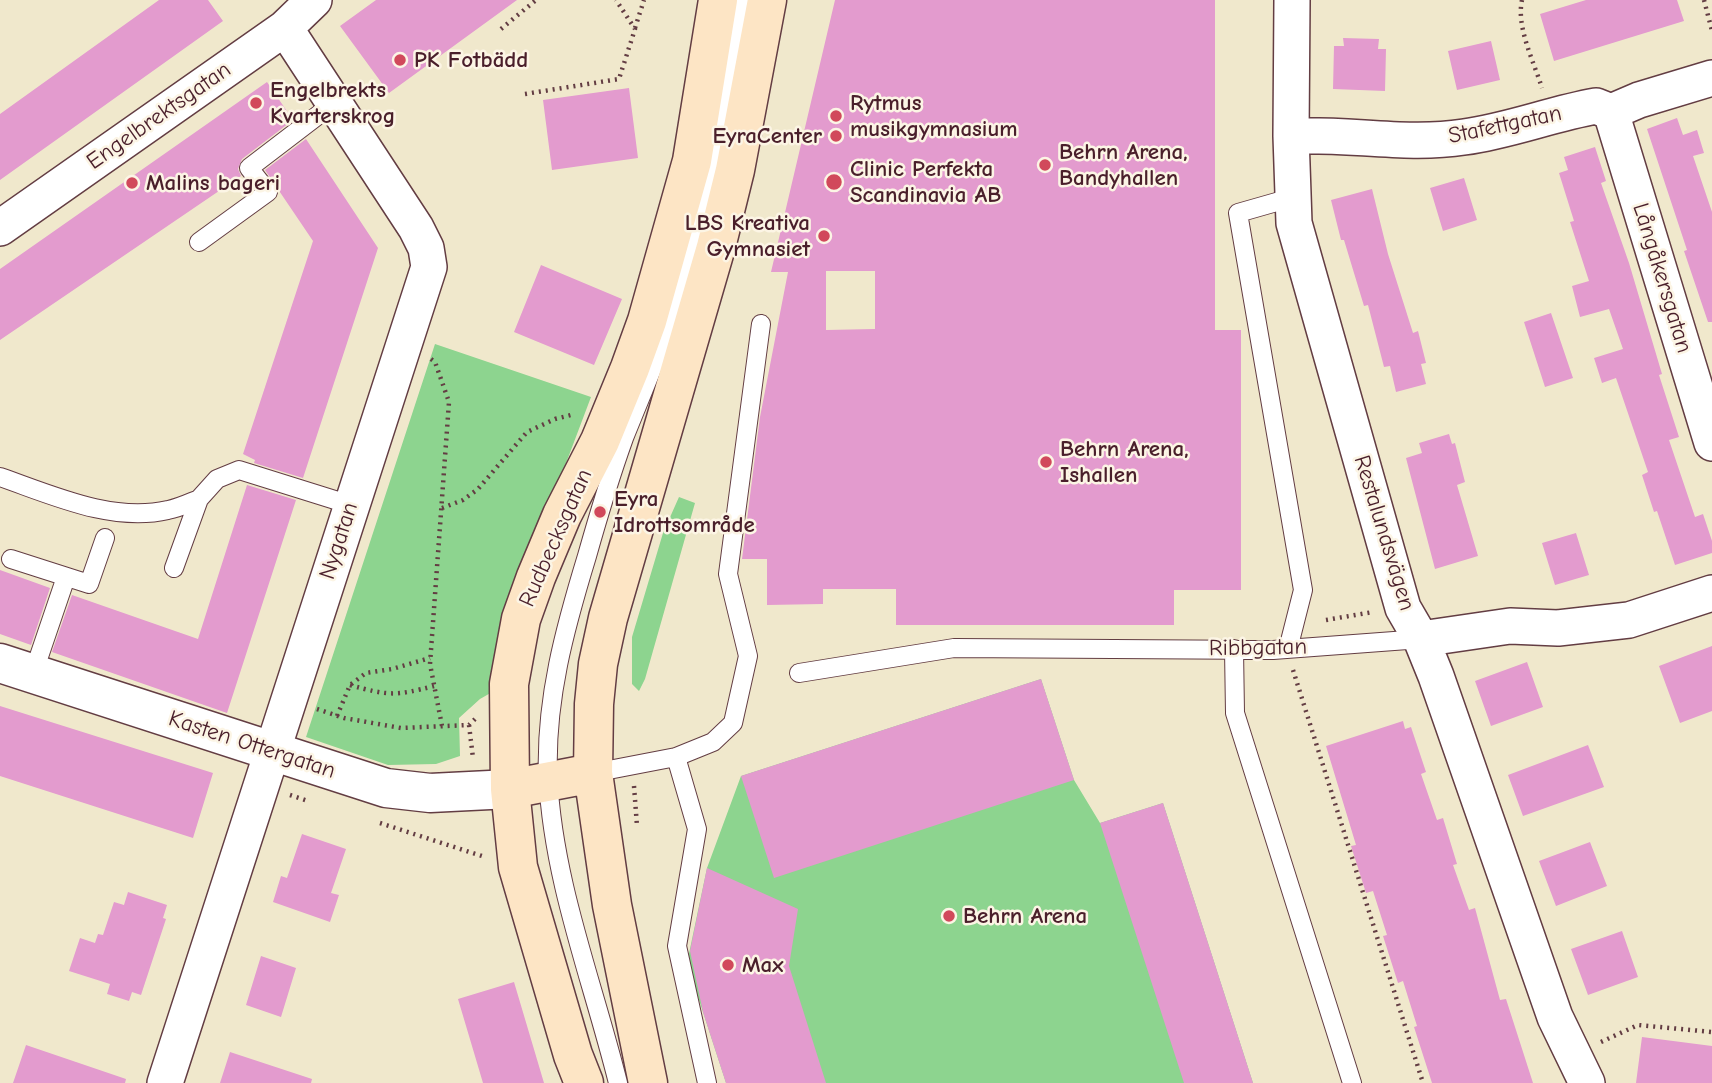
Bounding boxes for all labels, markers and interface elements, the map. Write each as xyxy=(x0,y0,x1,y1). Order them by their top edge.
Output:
place label: PK Fotbädd xyxy=(414,46,528,74)
marker: PK Fotbädd xyxy=(392,52,408,68)
street label: Engelbrektsgatan xyxy=(82,56,236,176)
place label: Engelbrekts Kvarterskrog xyxy=(270,76,395,130)
place label: Rytmus musikgymnasium xyxy=(850,89,1018,143)
marker: Engelbrekts Kvarterskrog xyxy=(248,95,264,111)
street label: Stafettgatan xyxy=(1446,100,1564,150)
marker: Rytmus musikgymnasium xyxy=(828,108,844,124)
place label: EyraCenter xyxy=(712,122,822,150)
marker: EyraCenter xyxy=(828,128,844,144)
place label: Behrn Arena, Bandyhallen xyxy=(1059,138,1188,192)
place label: Clinic Perfekta Scandinavia AB xyxy=(850,155,1001,209)
marker: Behrn Arena, Bandyhallen xyxy=(1037,157,1053,173)
place label: Malins bageri xyxy=(146,169,280,197)
marker: Clinic Perfekta Scandinavia AB xyxy=(824,172,844,192)
marker: Malins bageri xyxy=(124,175,140,191)
street label: Långåkersgatan xyxy=(1626,200,1698,356)
place label: LBS Kreativa Gymnasiet xyxy=(685,209,810,263)
marker: LBS Kreativa Gymnasiet xyxy=(816,228,832,244)
place label: Behrn Arena, Ishallen xyxy=(1060,435,1189,489)
street label: Restalundsvägen xyxy=(1347,452,1421,614)
marker: Behrn Arena, Ishallen xyxy=(1038,454,1054,470)
street label: Rudbecksgatan xyxy=(513,465,599,611)
place label: Eyra Idrottsområde xyxy=(614,485,755,539)
street label: Nygatan xyxy=(314,499,364,583)
marker: Eyra Idrottsområde xyxy=(592,504,608,520)
street label: Ribbgatan xyxy=(1209,633,1307,663)
street label: Kasten Ottergatan xyxy=(165,705,339,785)
place label: Behrn Arena xyxy=(963,902,1087,930)
marker: Behrn Arena xyxy=(941,908,957,924)
place label: Max xyxy=(742,951,783,979)
marker: Max xyxy=(720,957,736,973)

